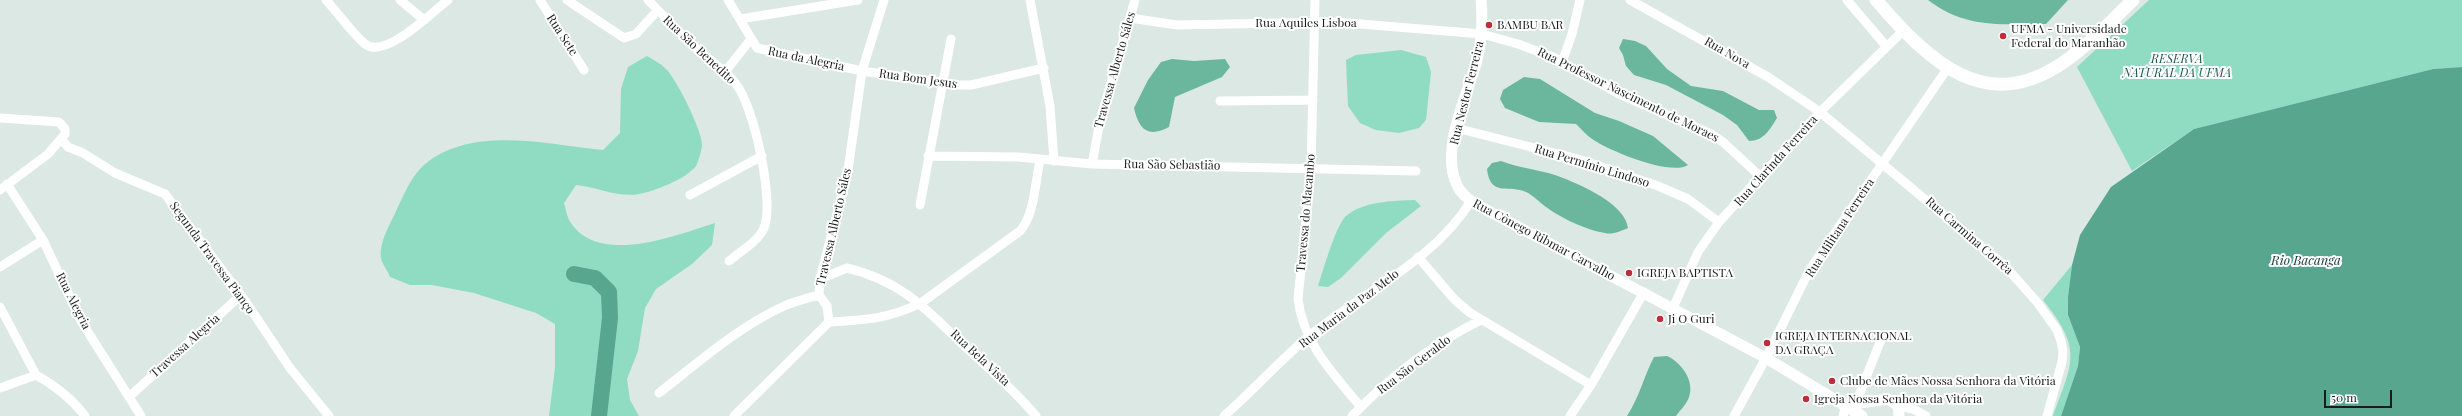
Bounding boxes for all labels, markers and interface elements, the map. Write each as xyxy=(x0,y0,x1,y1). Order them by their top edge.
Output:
street label: Travessa Alberto Sáles xyxy=(1091,10,1139,130)
street label: Rua Sete xyxy=(543,12,581,58)
street label: Rua São Benedito xyxy=(660,13,738,87)
street label: Rua Aquiles Lisboa xyxy=(1255,16,1357,30)
place label: BAMBU BAR xyxy=(1497,18,1563,32)
marker: BAMBU BAR xyxy=(1484,20,1494,30)
place label: UFMA - Universidade Federal do Maranhão xyxy=(2011,22,2127,50)
marker: UFMA - Universidade Federal do Maranhão xyxy=(1998,31,2008,41)
street label: Rua Nova xyxy=(1702,34,1752,72)
street label: Rua Nestor Ferreira xyxy=(1447,40,1487,146)
street label: Rua da Alegria xyxy=(766,44,846,74)
street label: Rua Professor Nascimento de Moraes xyxy=(1535,45,1721,145)
park label: RESERVA NATURAL DA UFMA xyxy=(2123,52,2231,80)
street label: Rua Bom Jesus xyxy=(878,66,958,92)
street label: Rua Clarinda Ferreira xyxy=(1731,113,1821,209)
street label: Rua Permínio Lindoso xyxy=(1533,142,1651,190)
street label: Travessa do Macambo xyxy=(1294,153,1318,273)
street label: Rua São Sebastião xyxy=(1124,157,1220,173)
street label: Travessa Alberto Sáles xyxy=(813,167,855,287)
street label: Rua Militana Ferreira xyxy=(1803,176,1877,280)
street label: Rua Carmina Corrêa xyxy=(1922,194,2016,278)
street label: Rua Cônego Ribmar Carvalho xyxy=(1470,196,1618,284)
street label: Segunda Travessa Pianço xyxy=(166,199,258,317)
water label: Rio Bacanga xyxy=(2271,253,2341,269)
place label: IGREJA BAPTISTA xyxy=(1637,266,1733,280)
street label: Rua Maria da Paz Melo xyxy=(1296,267,1402,351)
marker: IGREJA BAPTISTA xyxy=(1624,268,1634,278)
street label: Rua Alegria xyxy=(53,270,93,332)
street label: Travessa Alegria xyxy=(147,311,223,381)
place label: Ji O Guri xyxy=(1668,312,1714,326)
marker: Ji O Guri xyxy=(1655,314,1665,324)
street label: Rua Bela Vista xyxy=(947,327,1013,389)
place label: IGREJA INTERNACIONAL DA GRAÇA xyxy=(1775,329,1912,357)
street label: Rua São Geraldo xyxy=(1374,333,1454,397)
marker: IGREJA INTERNACIONAL DA GRAÇA xyxy=(1762,338,1772,348)
place label: Clube de Mães Nossa Senhora da Vitória xyxy=(1840,374,2056,388)
marker: Clube de Mães Nossa Senhora da Vitória xyxy=(1827,376,1837,386)
scale bar xyxy=(2326,382,2394,408)
text: 50 m xyxy=(2331,389,2357,405)
place label: Igreja Nossa Senhora da Vitória xyxy=(1814,392,1982,406)
marker: Igreja Nossa Senhora da Vitória xyxy=(1801,394,1811,404)

